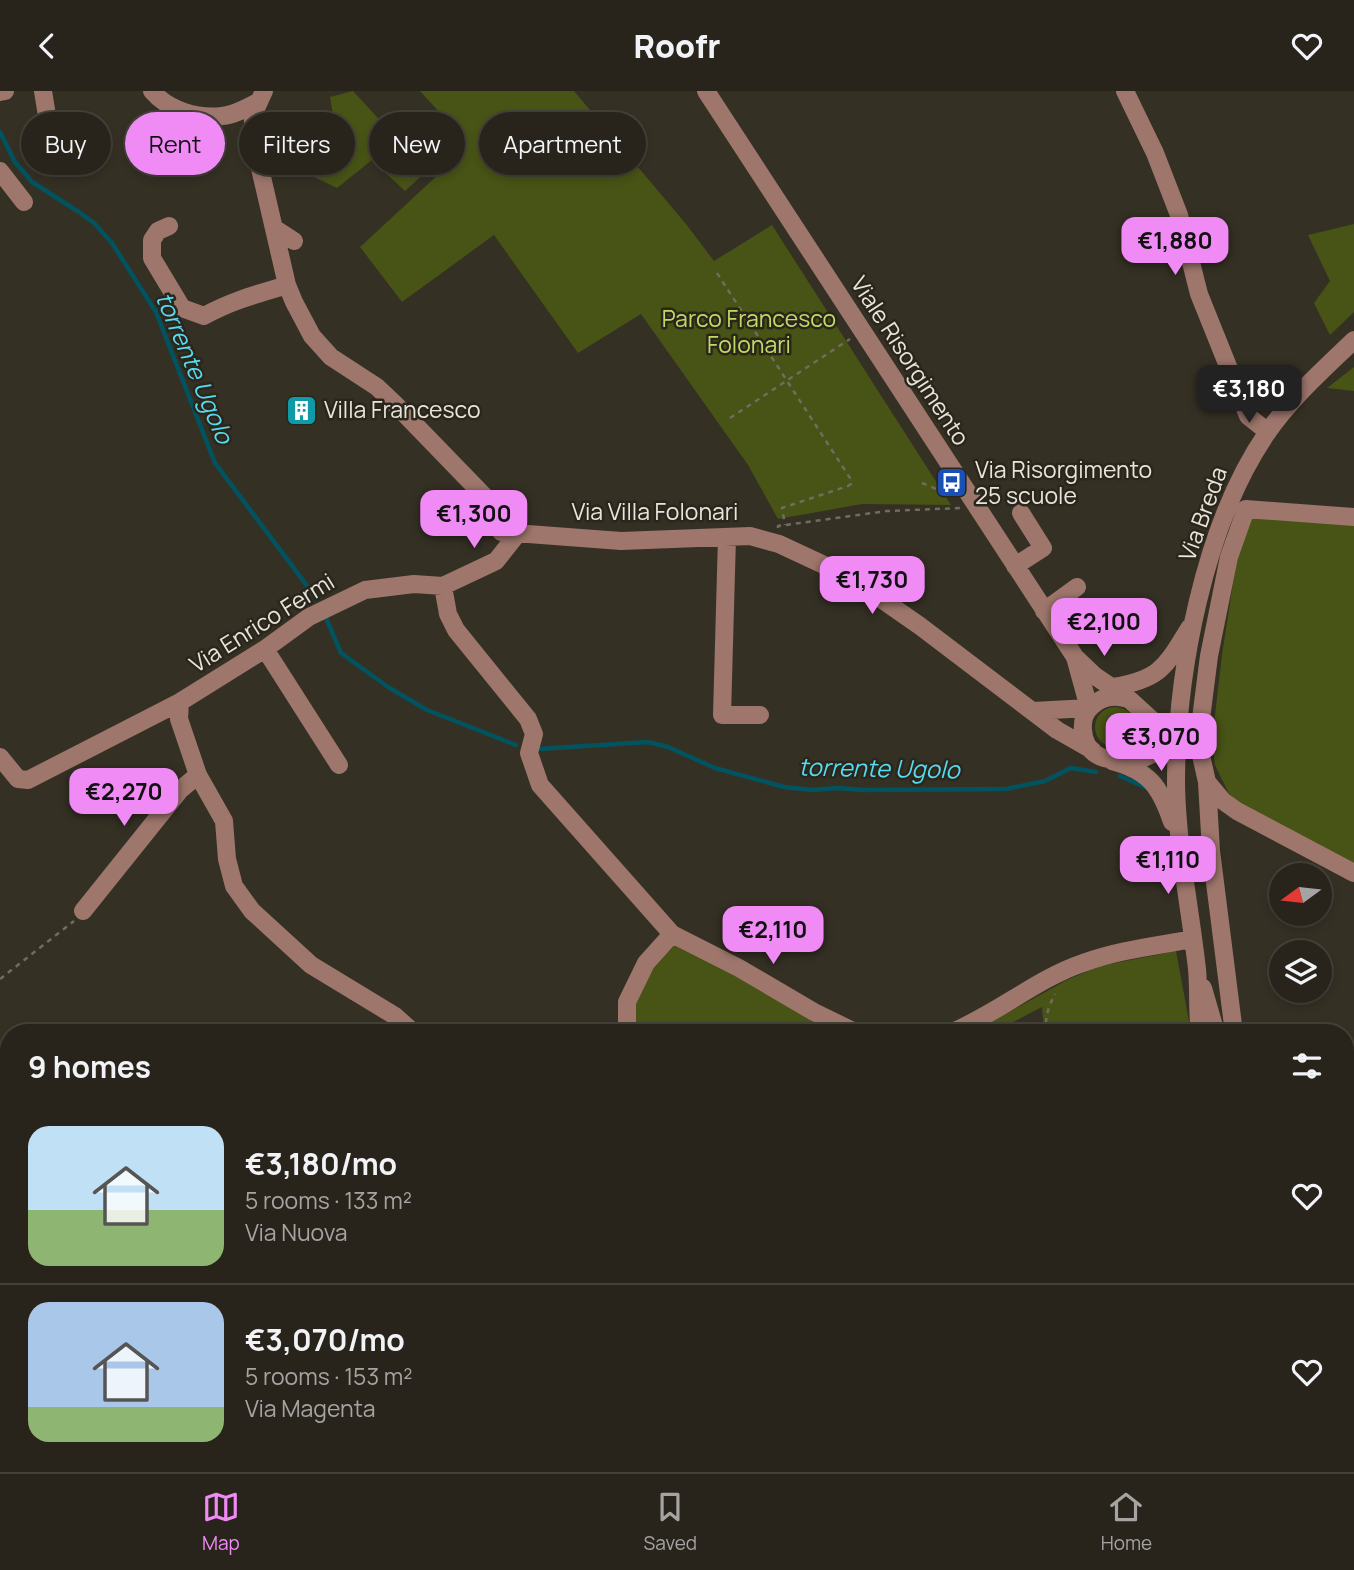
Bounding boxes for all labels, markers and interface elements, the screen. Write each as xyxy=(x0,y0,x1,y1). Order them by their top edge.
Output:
text: Roofr xyxy=(633,24,721,68)
icon: back xyxy=(28,27,66,65)
icon: heart xyxy=(1288,27,1326,65)
chip: Buy xyxy=(21,112,111,175)
chip: Rent xyxy=(125,112,225,175)
chip: Filters xyxy=(239,112,355,175)
chip: New xyxy=(369,112,465,175)
chip: Apartment xyxy=(479,112,646,175)
pin: €1,880 xyxy=(1118,218,1232,277)
text: €1,880 xyxy=(1137,224,1213,256)
street label: Viale Risorgimento xyxy=(844,270,978,451)
water label: torrente Ugolo xyxy=(149,287,243,450)
park label: Parco Francesco Folonari xyxy=(662,302,836,360)
pin: €3,180 xyxy=(1192,365,1306,425)
text: €3,180 xyxy=(1213,372,1285,404)
building icon: Villa Francesco xyxy=(284,393,318,427)
place label: Villa Francesco xyxy=(324,393,481,425)
place label: Via Risorgimento 25 scuole xyxy=(975,453,1152,511)
street label: Via Breda xyxy=(1170,462,1234,565)
bus stop icon: Via Risorgimento 25 scuole xyxy=(935,466,969,500)
pin: €1,300 xyxy=(417,491,531,550)
street label: Via Villa Folonari xyxy=(572,495,739,527)
text: €1,300 xyxy=(436,497,512,529)
pin: €1,730 xyxy=(815,557,929,616)
text: €1,730 xyxy=(836,563,908,595)
street label: Via Enrico Fermi xyxy=(183,565,340,679)
pin: €2,100 xyxy=(1047,599,1161,658)
text: €2,100 xyxy=(1067,605,1141,637)
pin: €3,070 xyxy=(1104,713,1218,773)
text: €3,070 xyxy=(1122,720,1200,752)
water label: torrente Ugolo xyxy=(798,750,962,785)
pin: €2,270 xyxy=(67,769,181,828)
text: €2,270 xyxy=(85,775,163,807)
pin: €1,110 xyxy=(1111,837,1225,896)
text: €1,110 xyxy=(1136,843,1200,875)
north arrow xyxy=(1269,863,1332,926)
map controls xyxy=(1269,863,1332,1003)
pin: €2,110 xyxy=(716,907,830,966)
text: €2,110 xyxy=(739,913,807,945)
button: layers xyxy=(1269,940,1332,1003)
text: 9 homes xyxy=(28,1046,151,1087)
icon: filters xyxy=(1288,1047,1326,1085)
text: €3,180/mo xyxy=(245,1143,397,1184)
icon: home xyxy=(84,1154,168,1238)
icon: heart xyxy=(1288,1177,1326,1215)
text: 5 rooms · 133 m² xyxy=(245,1184,412,1216)
text: Via Nuova xyxy=(245,1216,348,1248)
text: €3,070/mo xyxy=(245,1319,405,1360)
icon: home xyxy=(84,1330,168,1414)
icon: heart xyxy=(1288,1353,1326,1391)
text: 5 rooms · 153 m² xyxy=(245,1360,412,1392)
text: Via Magenta xyxy=(245,1392,376,1424)
tab: Map xyxy=(202,1488,240,1556)
tab: Saved xyxy=(644,1488,697,1556)
tab: Home xyxy=(1101,1488,1152,1556)

